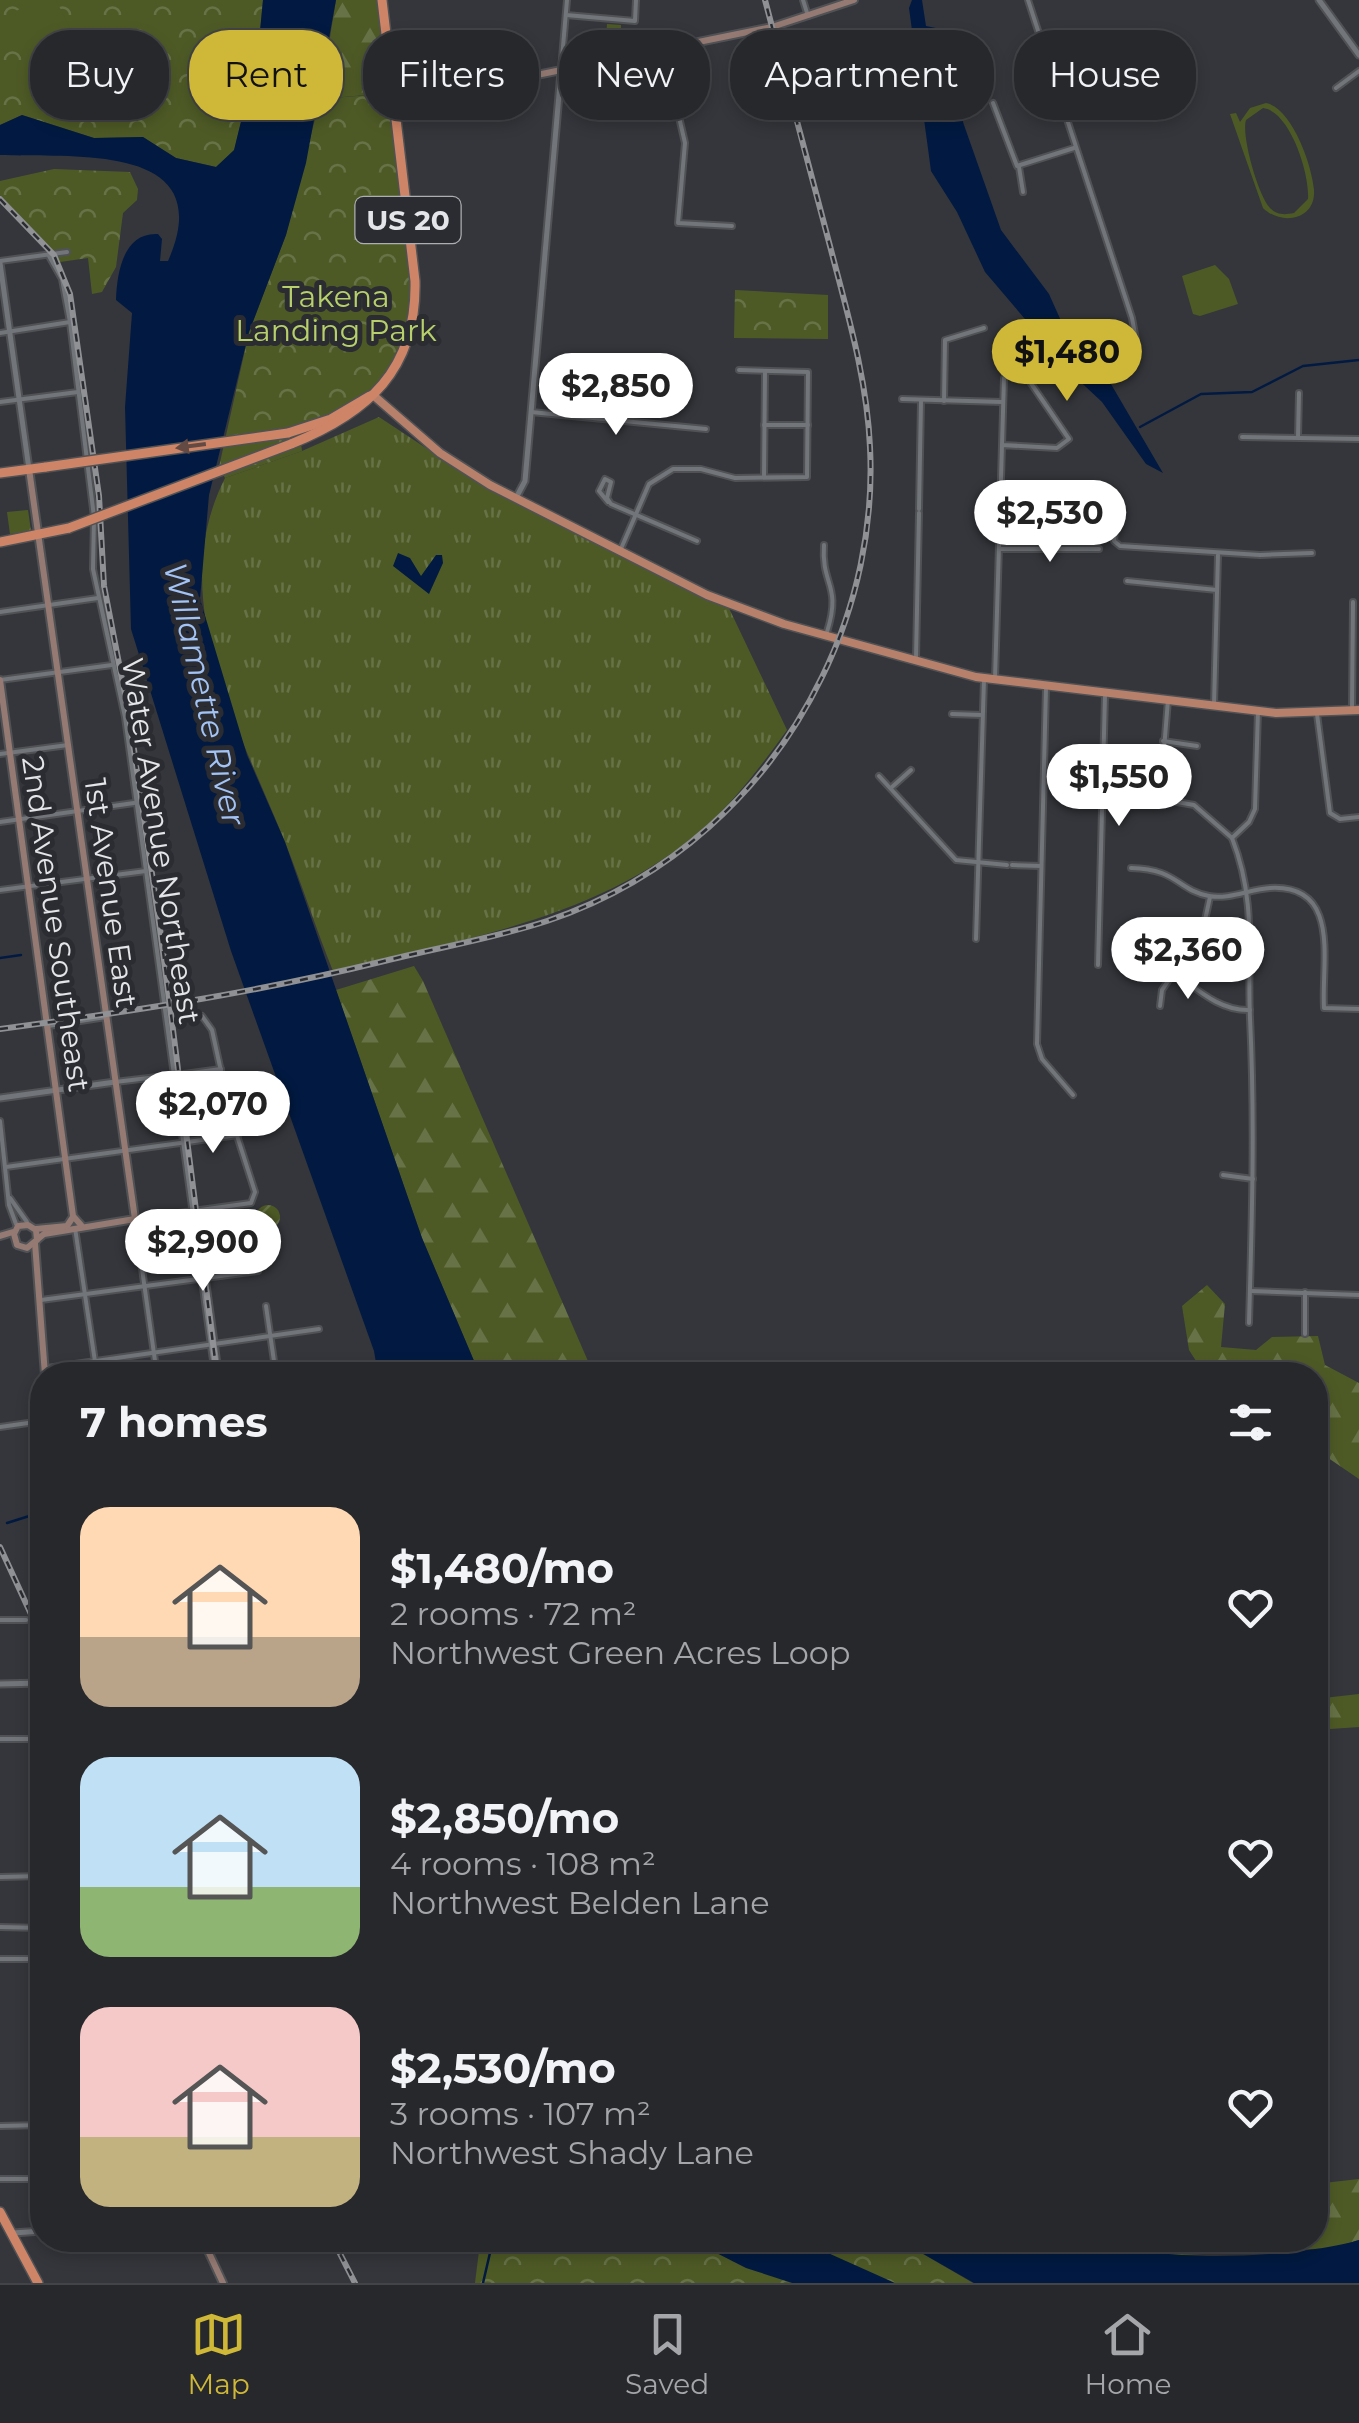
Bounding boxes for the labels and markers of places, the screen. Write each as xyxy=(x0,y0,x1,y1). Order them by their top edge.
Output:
pin: $1,480 xyxy=(986,319,1148,404)
pin: $2,850 xyxy=(535,353,697,438)
pin: $2,530 xyxy=(969,480,1131,565)
pin: $1,550 xyxy=(1038,744,1200,829)
pin: $2,360 xyxy=(1107,917,1269,1002)
pin: $2,070 xyxy=(132,1071,294,1156)
pin: $2,900 xyxy=(122,1209,284,1294)

